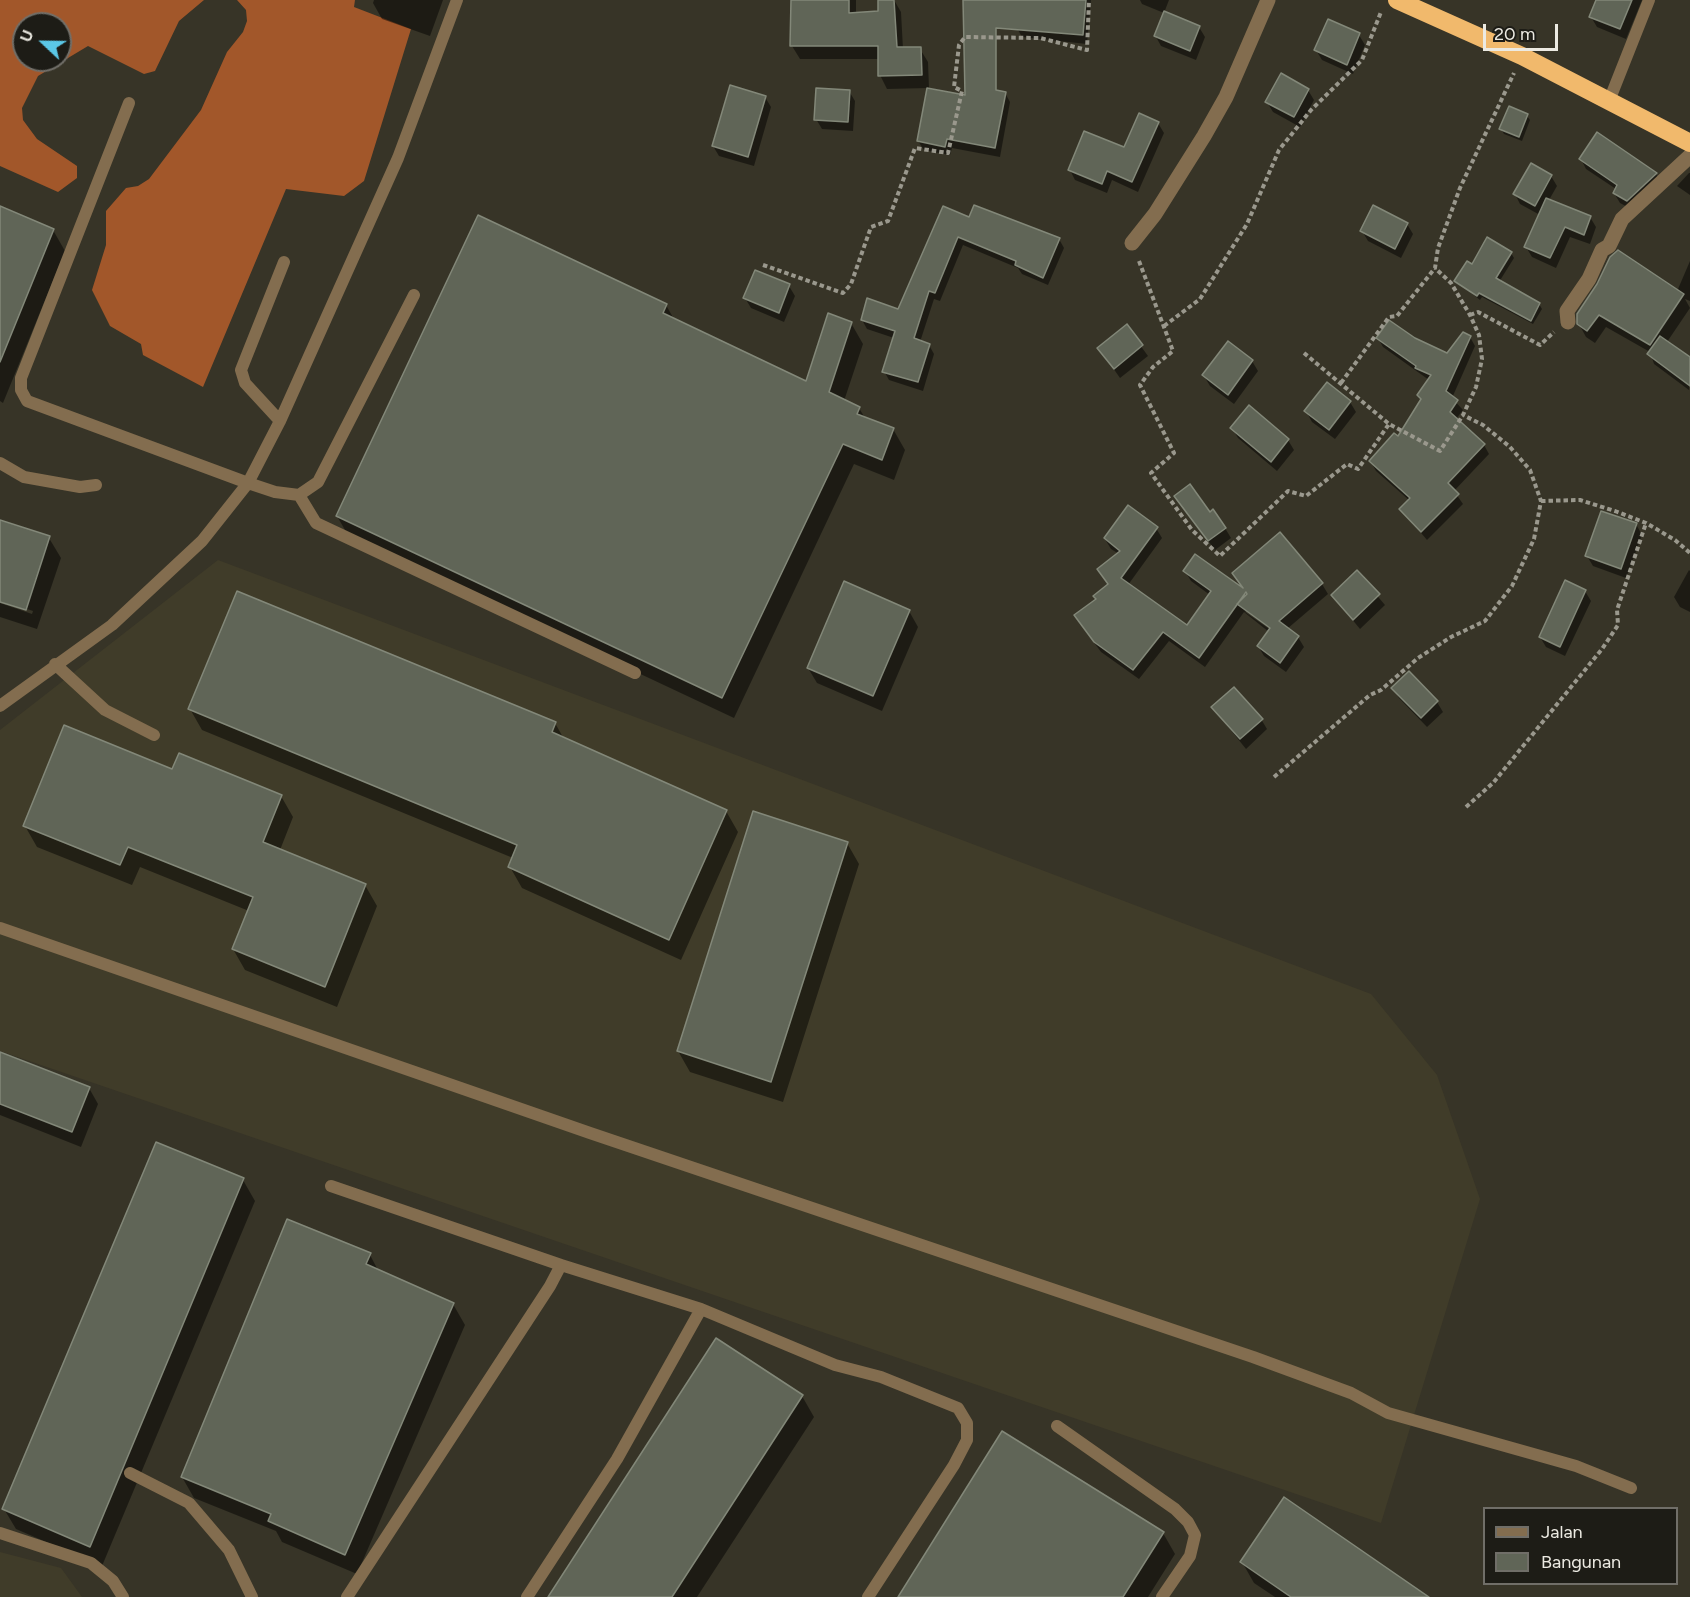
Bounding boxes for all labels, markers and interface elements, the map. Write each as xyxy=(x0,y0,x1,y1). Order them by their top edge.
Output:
north arrow xyxy=(12,12,72,72)
scale bar xyxy=(1486,12,1561,50)
text: 20 m xyxy=(1494,23,1535,45)
text: U xyxy=(16,27,38,45)
legend xyxy=(1483,1507,1678,1585)
text: Jalan xyxy=(1541,1521,1583,1543)
text: Bangunan xyxy=(1541,1551,1621,1573)

